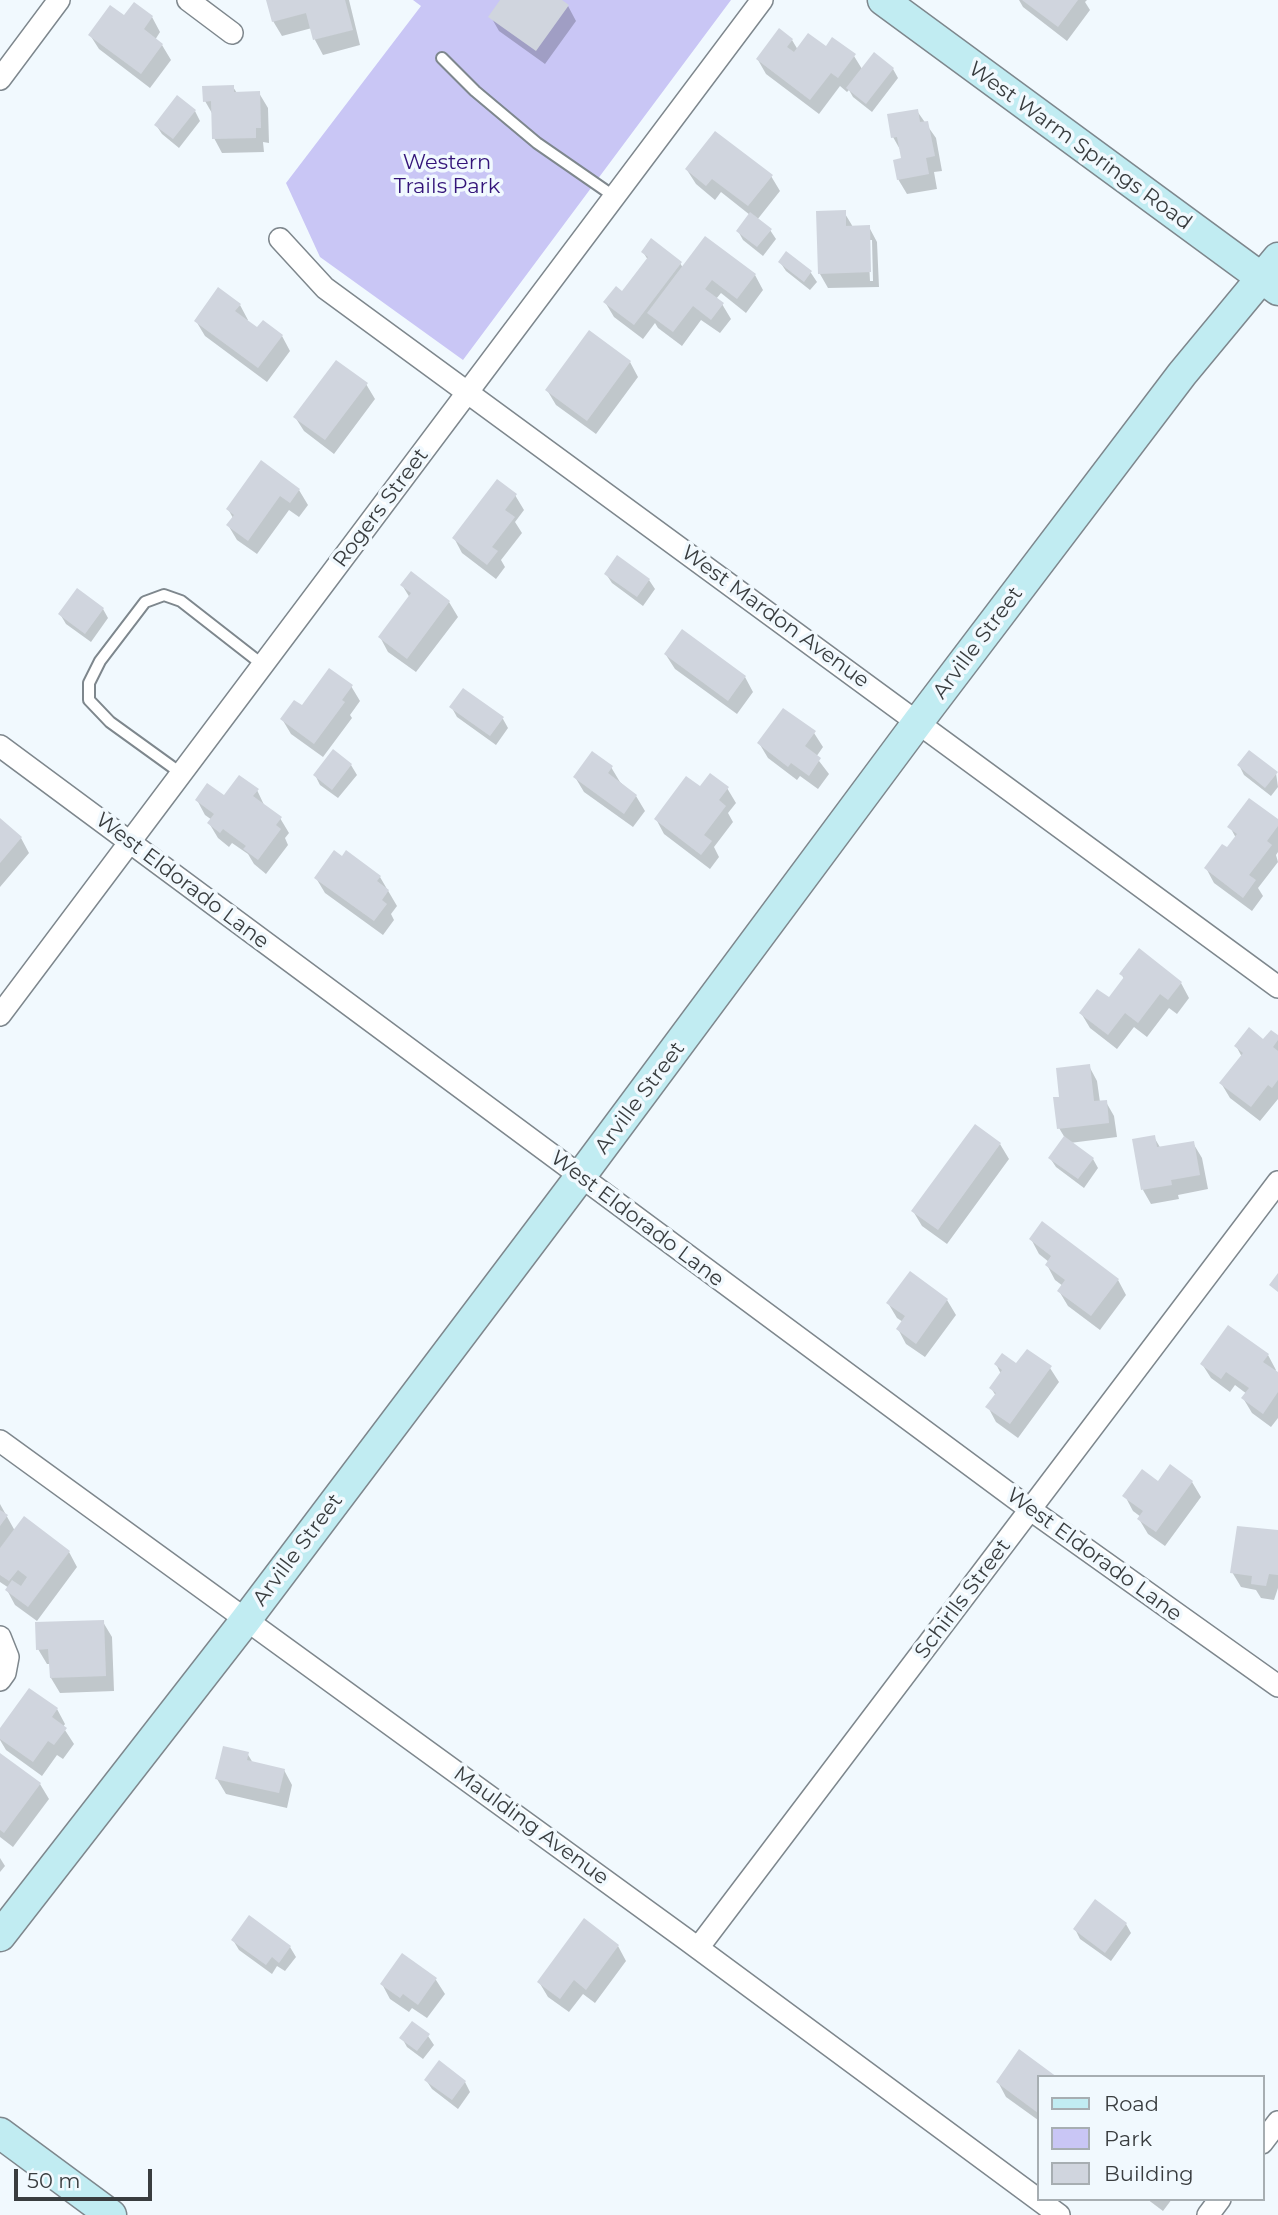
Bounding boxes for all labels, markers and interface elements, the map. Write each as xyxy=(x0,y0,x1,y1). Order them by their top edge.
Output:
street label: West Warm Springs Road xyxy=(963,56,1197,236)
park label: Western Trails Park xyxy=(394,150,500,200)
street label: Rogers Street xyxy=(328,443,434,573)
street label: West Mardon Avenue xyxy=(676,540,874,694)
street label: Arville Street xyxy=(928,582,1028,704)
street label: West Eldorado Lane xyxy=(90,808,274,954)
street label: Arville Street xyxy=(590,1037,690,1159)
street label: West Eldorado Lane xyxy=(545,1146,729,1292)
street label: West Eldorado Lane xyxy=(1001,1483,1187,1627)
street label: Arville Street xyxy=(248,1489,348,1611)
street label: Schirlls Street xyxy=(910,1534,1016,1664)
street label: Maulding Avenue xyxy=(449,1761,613,1891)
legend xyxy=(1036,2075,1264,2201)
text: Road xyxy=(1104,2091,1159,2116)
text: Park xyxy=(1104,2126,1152,2151)
scale bar xyxy=(18,2156,156,2200)
text: Building xyxy=(1104,2161,1194,2186)
text: 50 m xyxy=(27,2168,81,2193)

